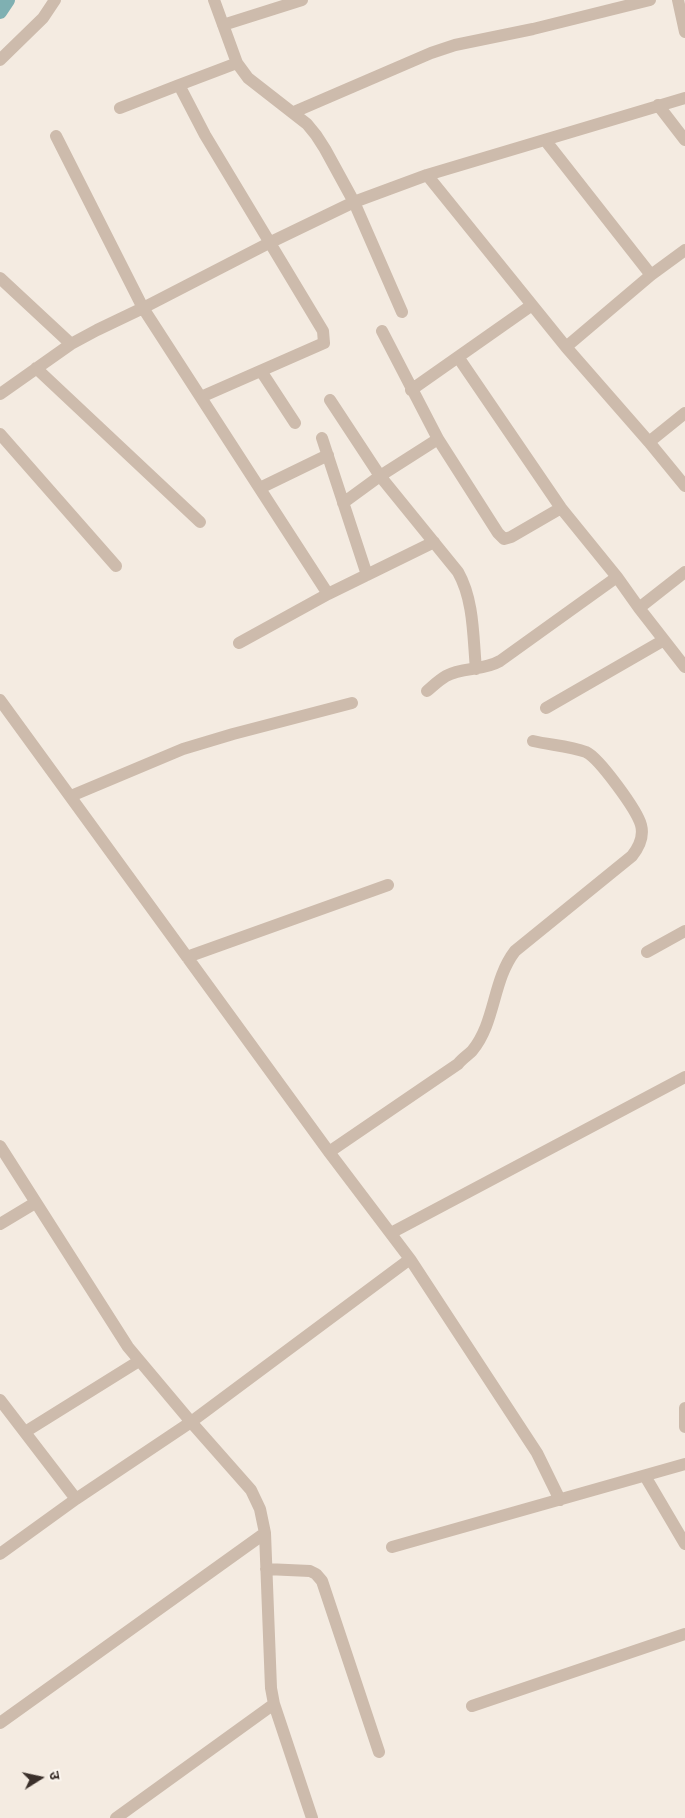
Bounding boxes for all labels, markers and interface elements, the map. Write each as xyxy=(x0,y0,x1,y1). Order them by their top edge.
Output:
north arrow xyxy=(15,1753,65,1803)
text: उ xyxy=(45,1770,64,1781)

